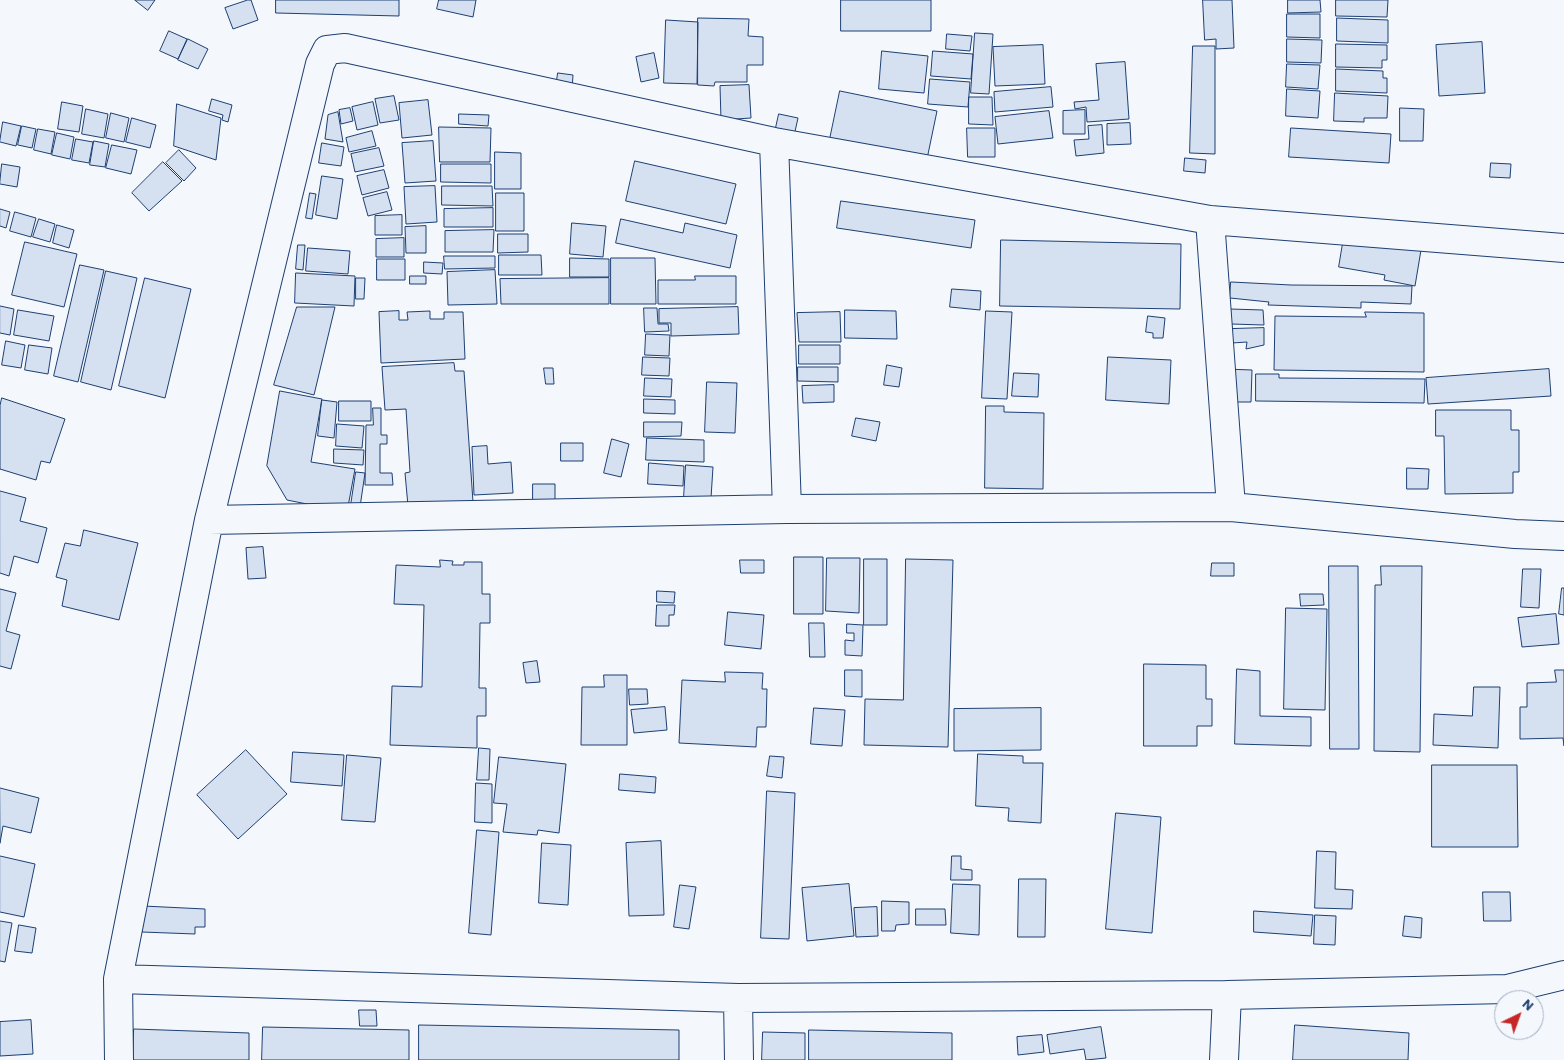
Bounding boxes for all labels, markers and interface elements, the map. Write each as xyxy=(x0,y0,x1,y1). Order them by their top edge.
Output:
north arrow xyxy=(1494,990,1544,1040)
text: N xyxy=(1520,995,1538,1014)

